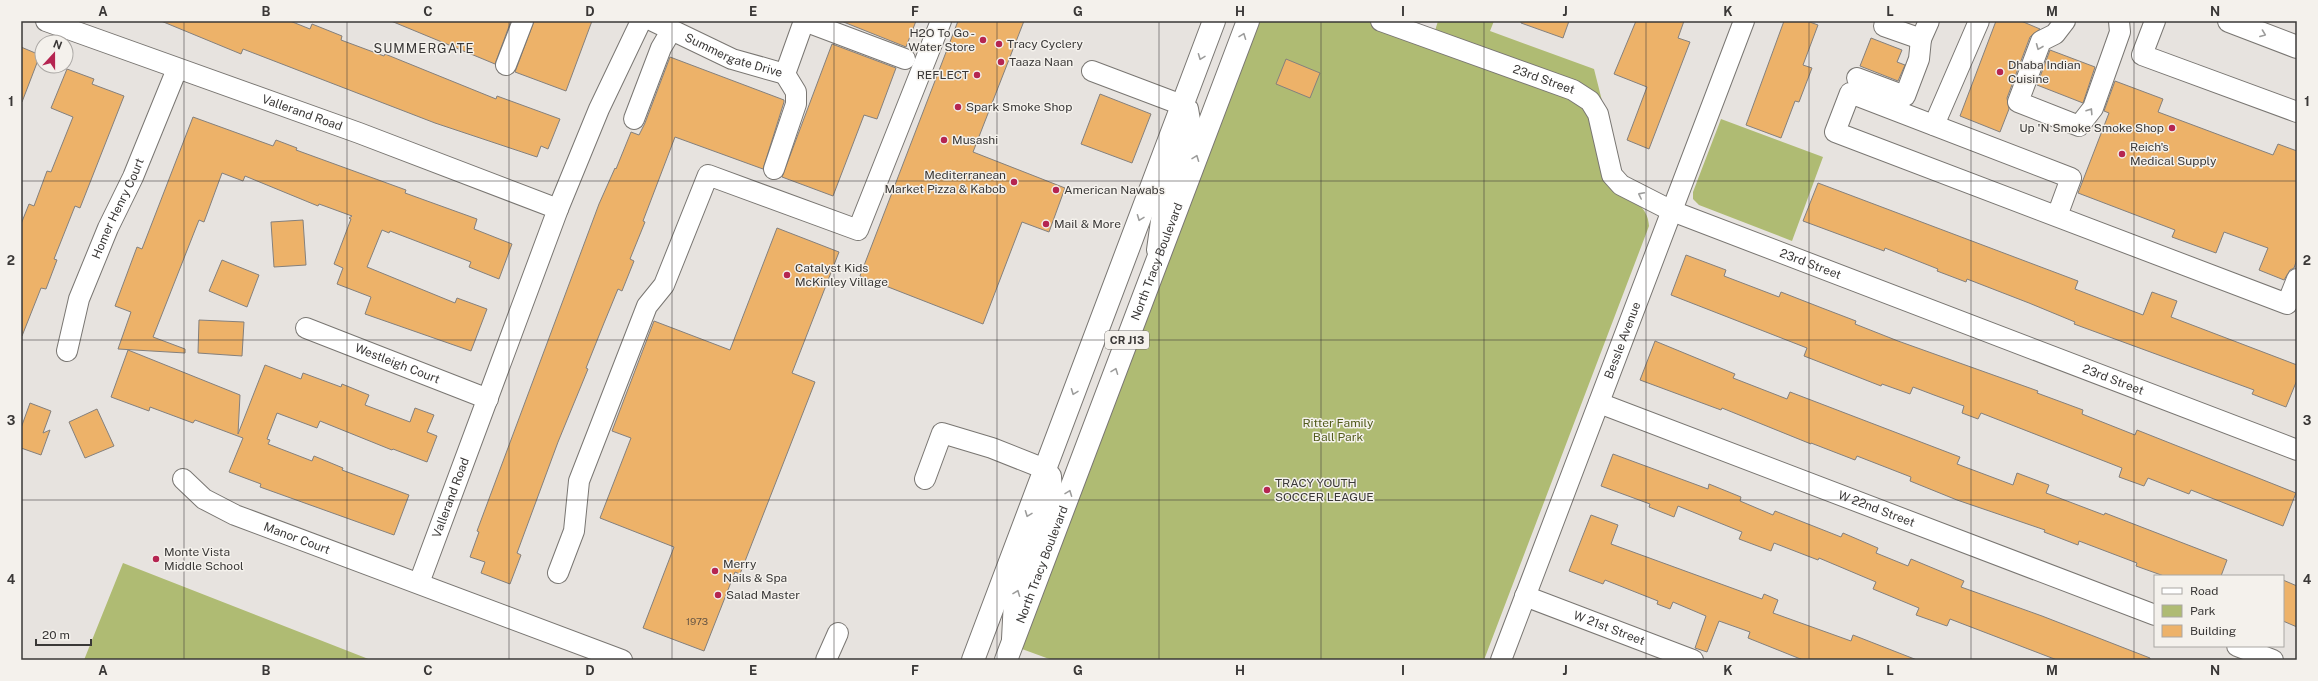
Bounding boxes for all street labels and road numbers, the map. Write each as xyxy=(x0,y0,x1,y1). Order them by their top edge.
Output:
street label: Summergate Drive xyxy=(682,30,784,80)
street label: 23rd Street xyxy=(1511,62,1577,97)
street label: Vallerand Road xyxy=(260,92,344,133)
street label: Homer Henry Court xyxy=(89,156,147,261)
street label: North Tracy Boulevard xyxy=(1128,201,1186,322)
street label: 23rd Street xyxy=(1778,246,1843,282)
street label: Bessle Avenue xyxy=(1602,300,1644,381)
road number: CR J13 xyxy=(1105,331,1149,349)
street label: Westleigh Court xyxy=(353,341,442,387)
street label: 23rd Street xyxy=(2080,362,2146,398)
street label: Vallerand Road xyxy=(429,456,472,540)
street label: W 22nd Street xyxy=(1836,488,1917,530)
street label: North Tracy Boulevard xyxy=(1013,504,1071,625)
street label: Manor Court xyxy=(262,519,332,557)
street label: W 21st Street xyxy=(1572,608,1647,648)

